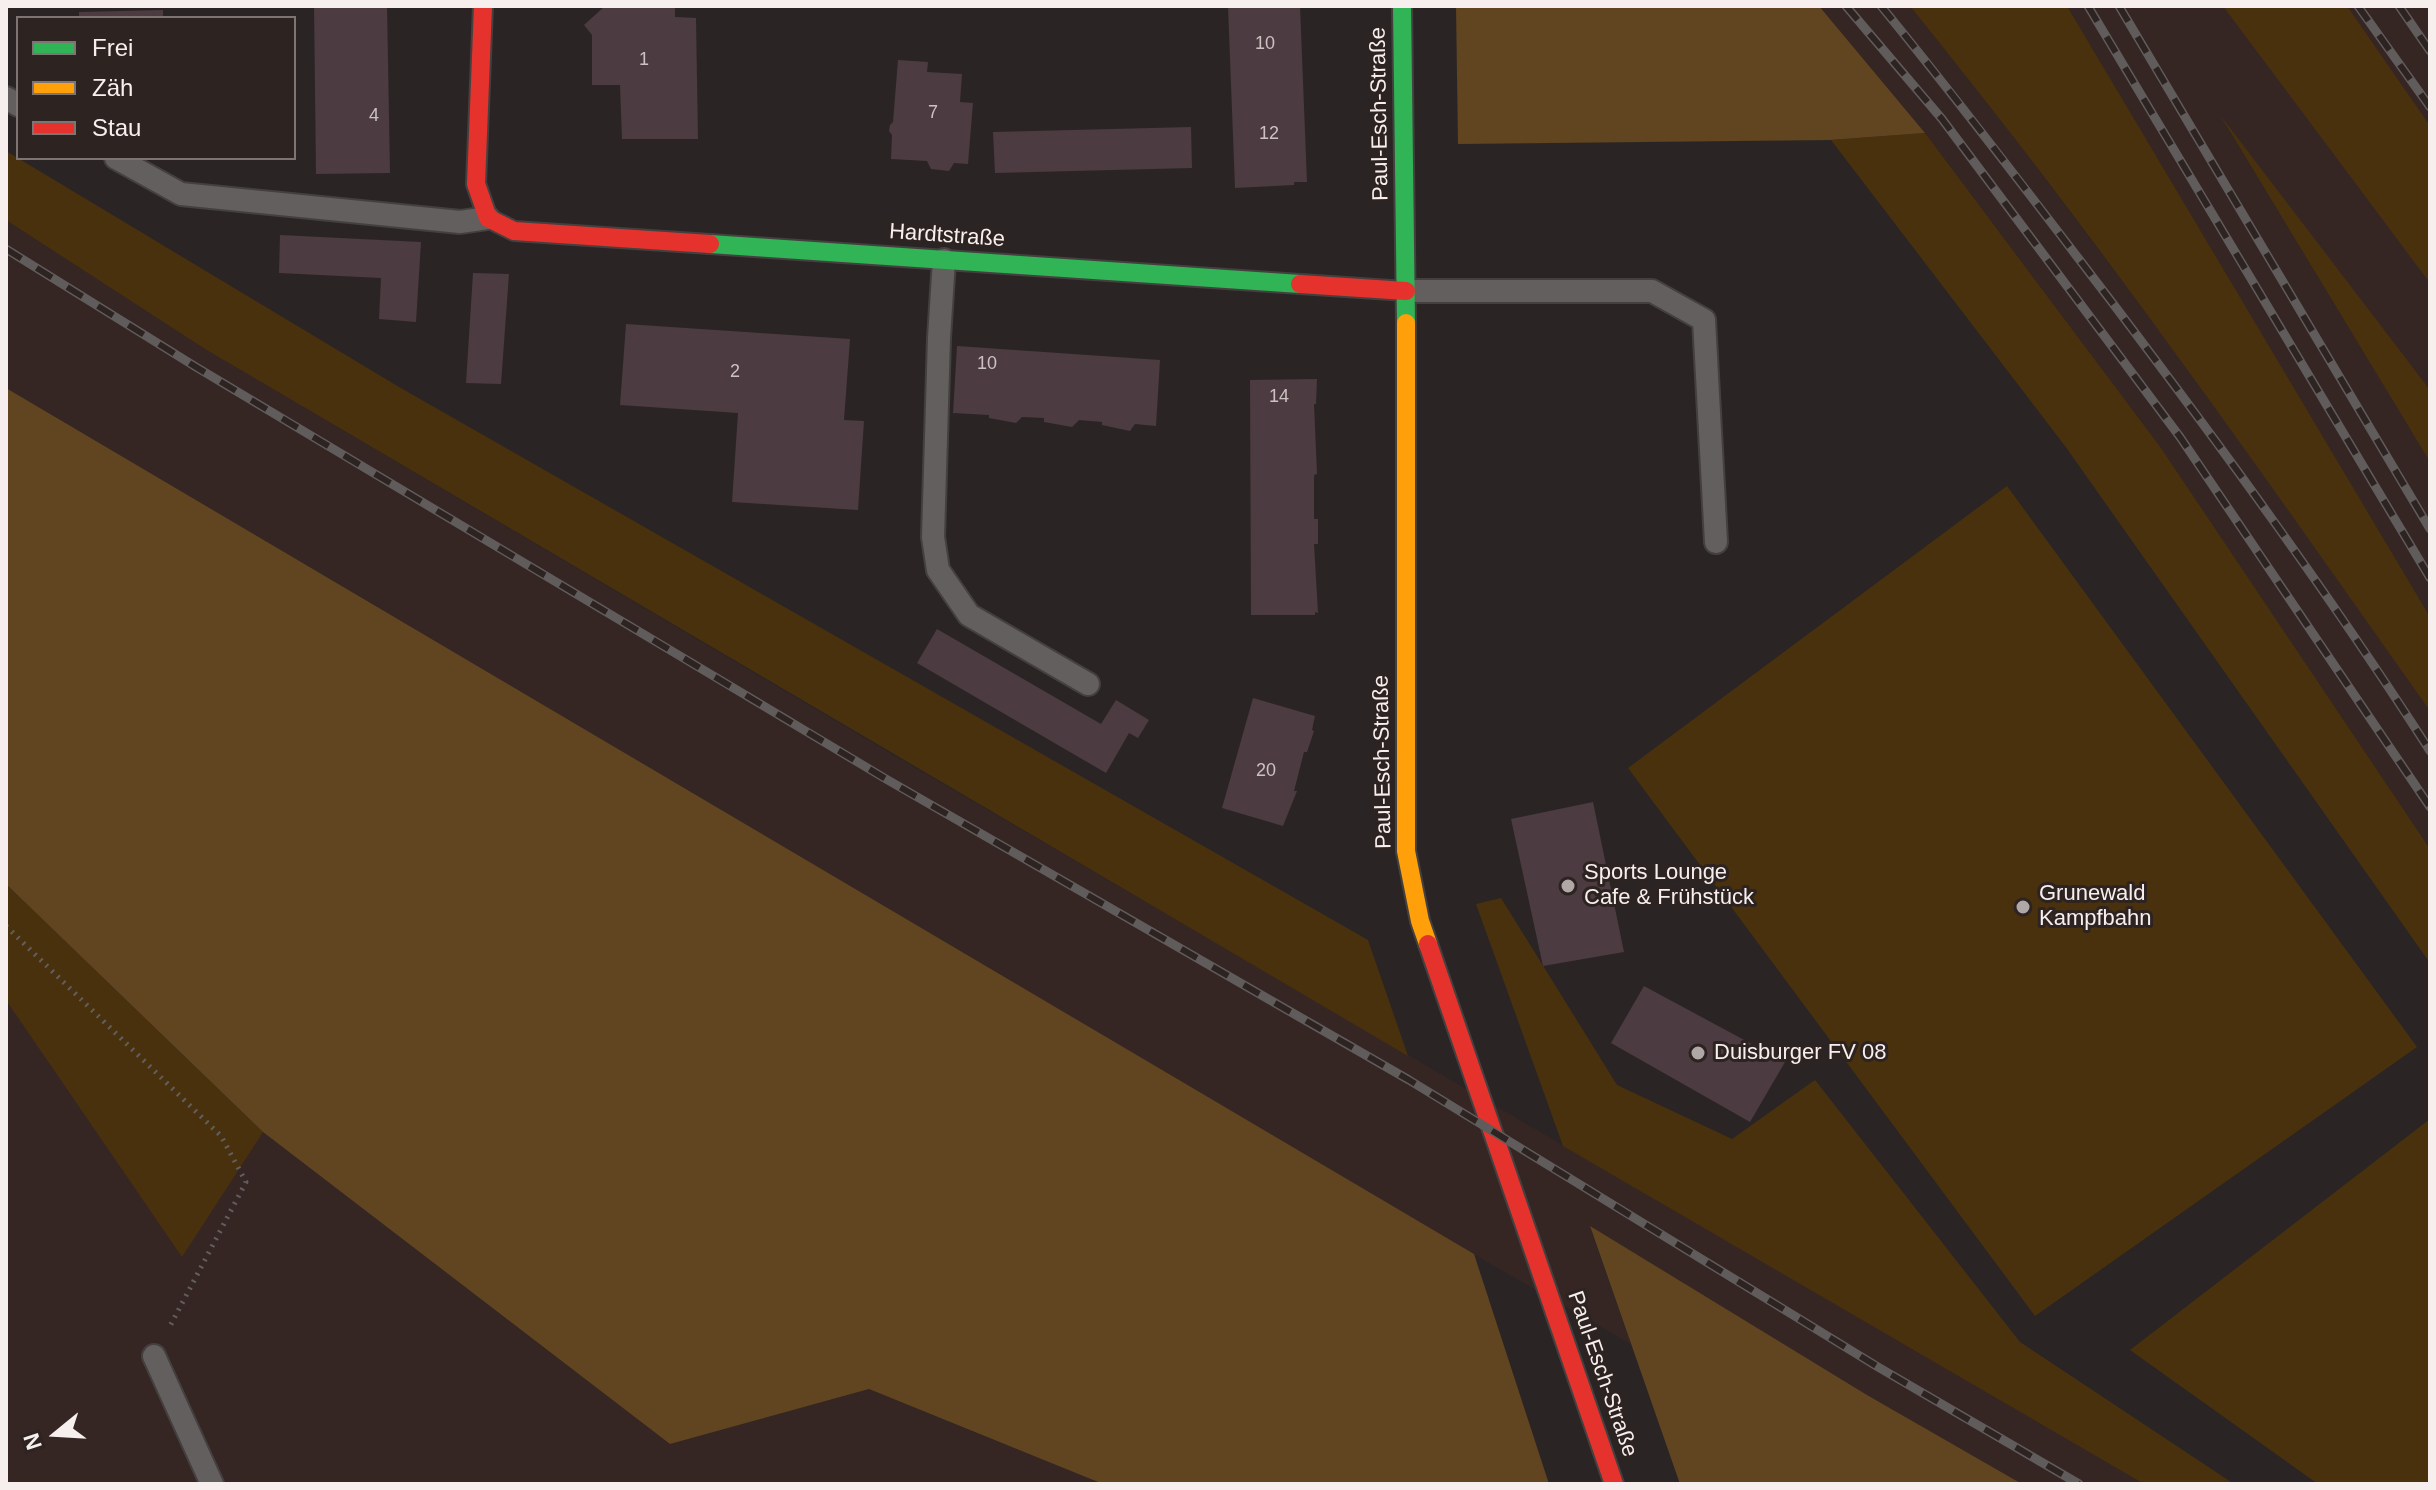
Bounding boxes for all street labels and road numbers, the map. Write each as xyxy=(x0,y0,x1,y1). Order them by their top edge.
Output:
street label: Paul-Esch-Straße xyxy=(1365,27,1395,201)
street label: Hardtstraße xyxy=(888,219,1006,253)
street label: Paul-Esch-Straße xyxy=(1368,675,1398,849)
street label: Paul-Esch-Straße xyxy=(1561,1288,1643,1460)

